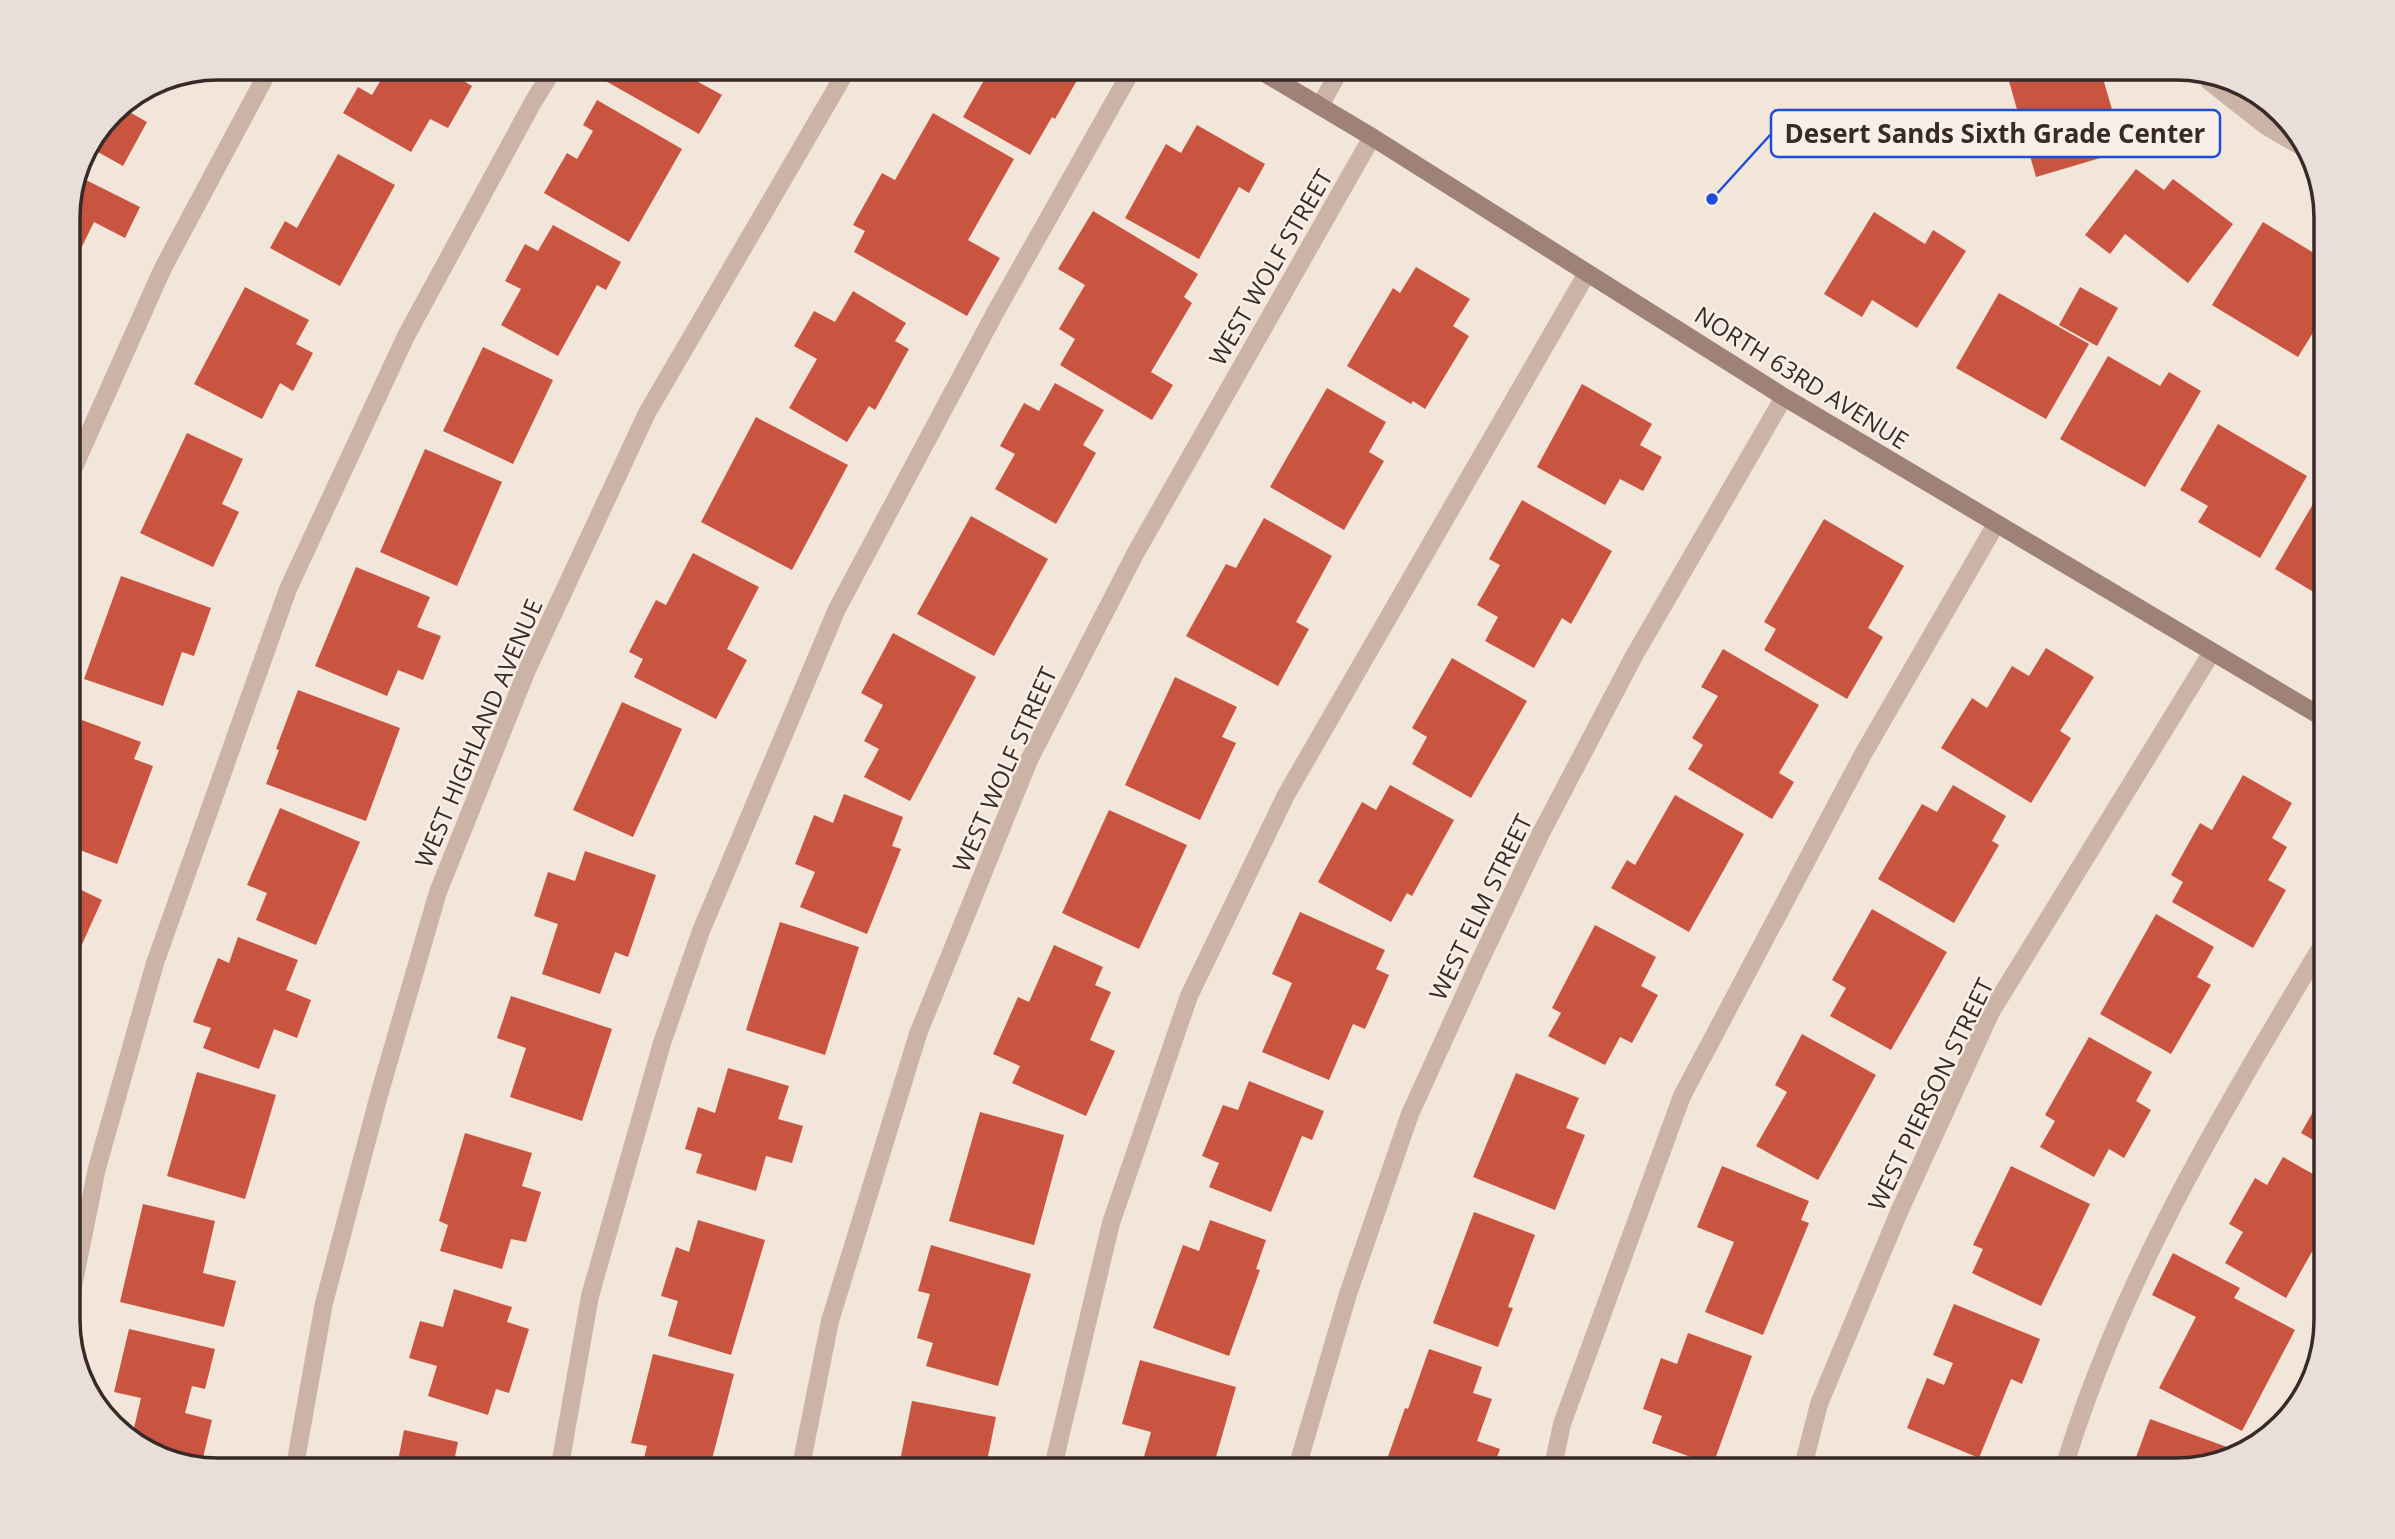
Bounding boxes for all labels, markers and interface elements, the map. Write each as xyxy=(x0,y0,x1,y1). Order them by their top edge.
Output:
callout: Desert Sands Sixth Grade Center xyxy=(1771,110,2220,157)
text: Desert Sands Sixth Grade Center xyxy=(1785,115,2206,151)
street label: WEST WOLF STREET xyxy=(1200,163,1340,371)
street label: NORTH 63RD AVENUE xyxy=(1689,298,1915,456)
street label: WEST HIGHLAND AVENUE xyxy=(406,594,550,872)
street label: WEST WOLF STREET xyxy=(944,661,1064,877)
street label: WEST ELM STREET xyxy=(1421,809,1539,1005)
street label: WEST PIERSON STREET xyxy=(1859,972,2001,1216)

